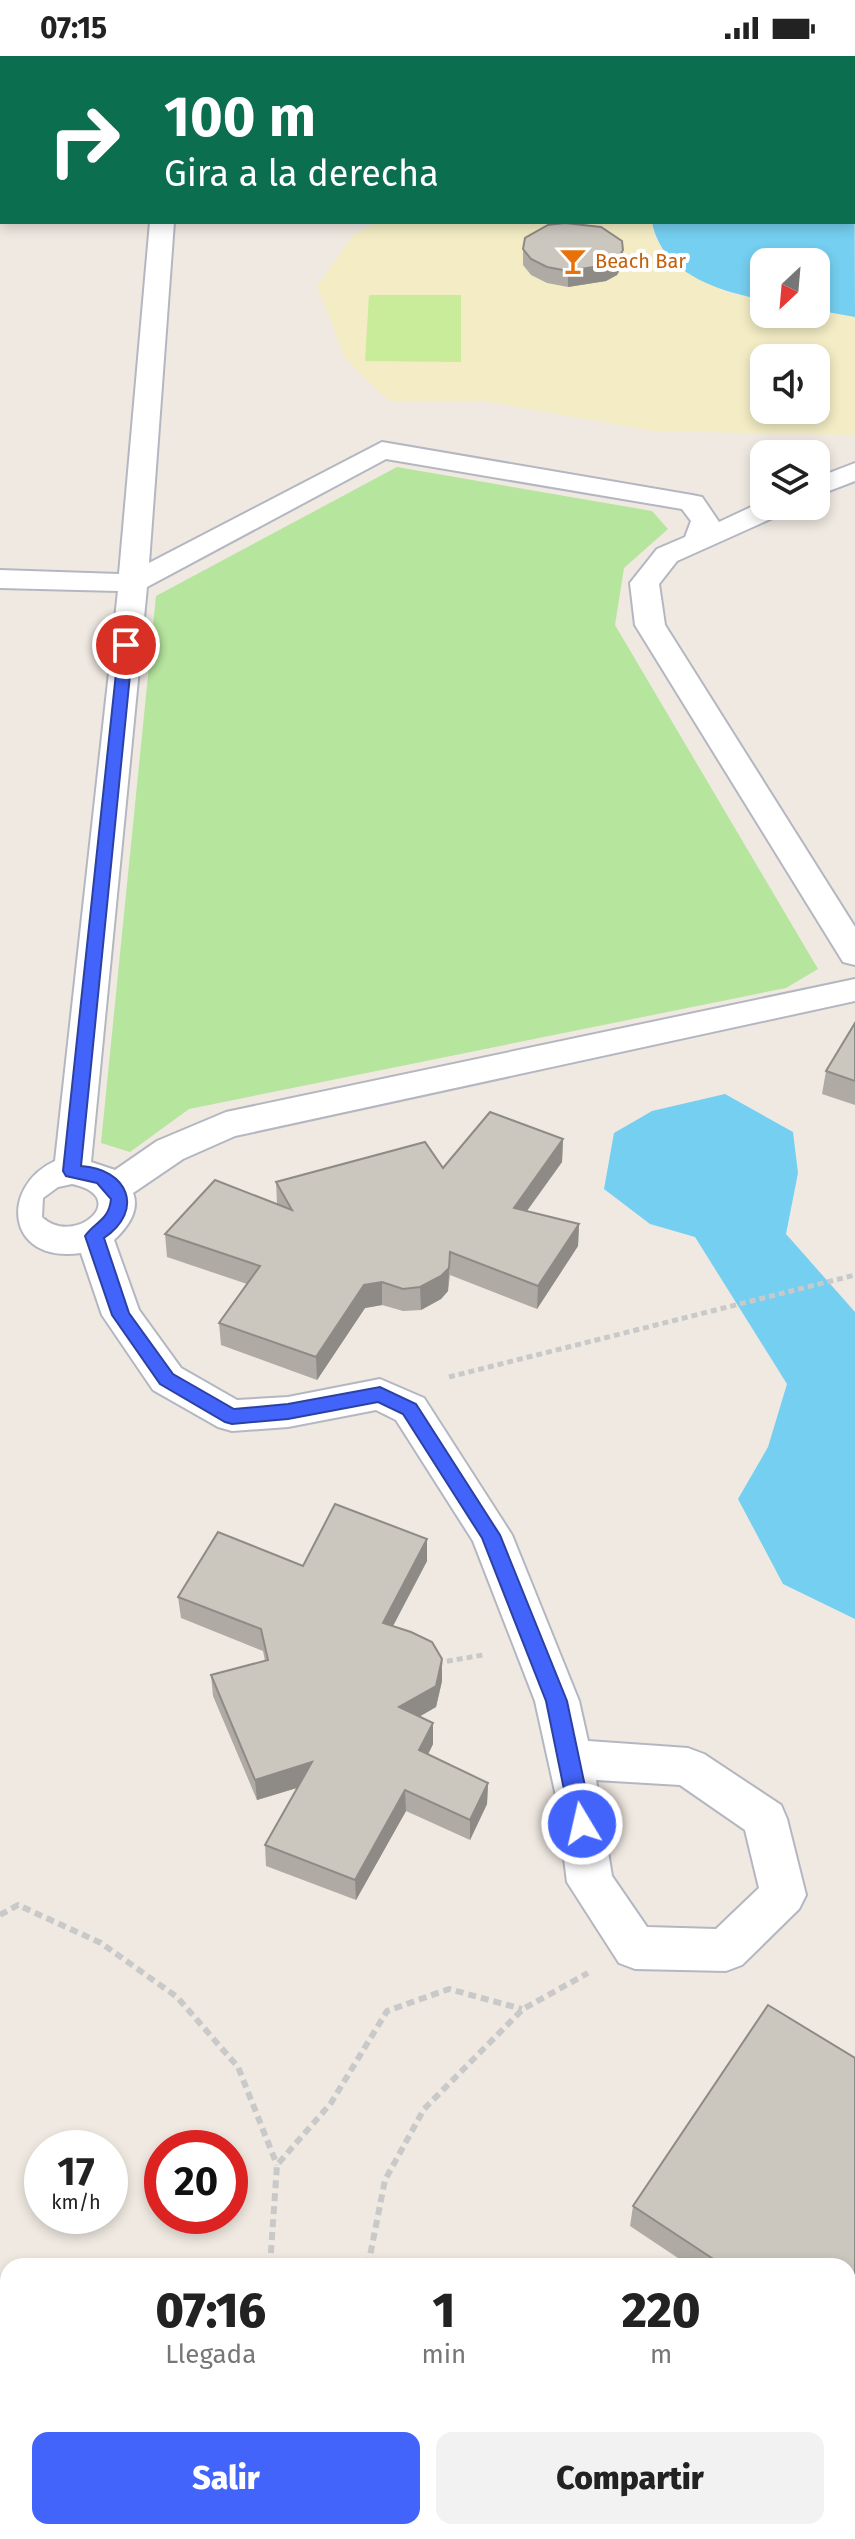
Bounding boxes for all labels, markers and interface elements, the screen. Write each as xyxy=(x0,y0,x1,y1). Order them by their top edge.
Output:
text: 07:15 xyxy=(40,10,107,46)
text: 100 m xyxy=(164,84,316,151)
icon: right xyxy=(32,88,136,192)
text: Gira a la derecha xyxy=(164,152,439,196)
bar icon: Beach Bar xyxy=(558,246,588,276)
north arrow xyxy=(750,248,830,328)
map controls xyxy=(750,248,830,520)
place label: Beach Bar xyxy=(595,249,686,273)
button: sound xyxy=(750,344,830,424)
button: layers xyxy=(750,440,830,520)
pin xyxy=(92,611,160,679)
icon: arrive xyxy=(104,623,148,667)
position arrow xyxy=(540,1782,624,1866)
speed limit sign: 20 xyxy=(144,2130,248,2234)
text: 17 xyxy=(57,2148,95,2196)
text: km/h xyxy=(51,2190,101,2214)
text: 07:16 xyxy=(155,2282,266,2340)
text: 1 xyxy=(433,2282,455,2340)
text: 220 xyxy=(622,2282,701,2340)
text: Llegada xyxy=(165,2339,256,2370)
text: min xyxy=(421,2339,466,2370)
text: m xyxy=(650,2339,672,2370)
button: Salir xyxy=(32,2432,420,2524)
button: Compartir xyxy=(436,2432,824,2524)

